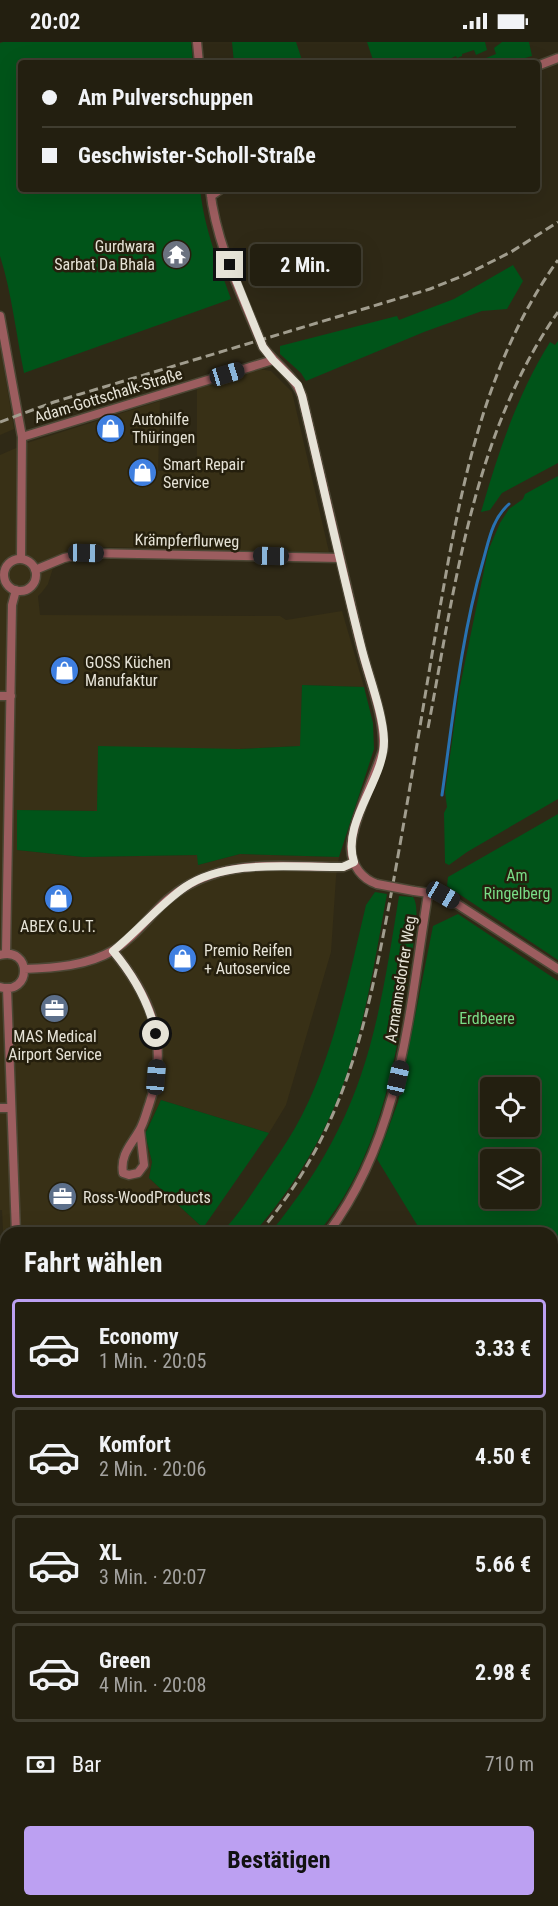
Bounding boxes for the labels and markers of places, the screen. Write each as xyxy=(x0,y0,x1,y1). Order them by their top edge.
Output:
place label: Gurdwara Sarbat Da Bhala xyxy=(54,237,155,274)
temple icon: Gurdwara Sarbat Da Bhala xyxy=(160,239,192,271)
place label: Autohilfe Thüringen xyxy=(132,410,195,447)
shop icon: Autohilfe Thüringen xyxy=(95,412,127,444)
place label: Smart Repair Service xyxy=(163,455,245,492)
shop icon: Smart Repair Service xyxy=(126,457,158,489)
place label: GOSS Küchen Manufaktur xyxy=(85,653,171,690)
shop icon: GOSS Küchen Manufaktur xyxy=(48,655,80,687)
shop icon: ABEX G.U.T. xyxy=(42,882,74,914)
place label: ABEX G.U.T. xyxy=(20,917,96,936)
place label: Premio Reifen + Autoservice xyxy=(204,941,292,978)
shop icon: Premio Reifen + Autoservice xyxy=(167,943,199,975)
office icon: MAS Medical Airport Service xyxy=(39,992,71,1024)
place label: MAS Medical Airport Service xyxy=(8,1027,102,1064)
office icon: Ross-WoodProducts xyxy=(46,1181,78,1213)
place label: Ross-WoodProducts xyxy=(83,1188,211,1207)

